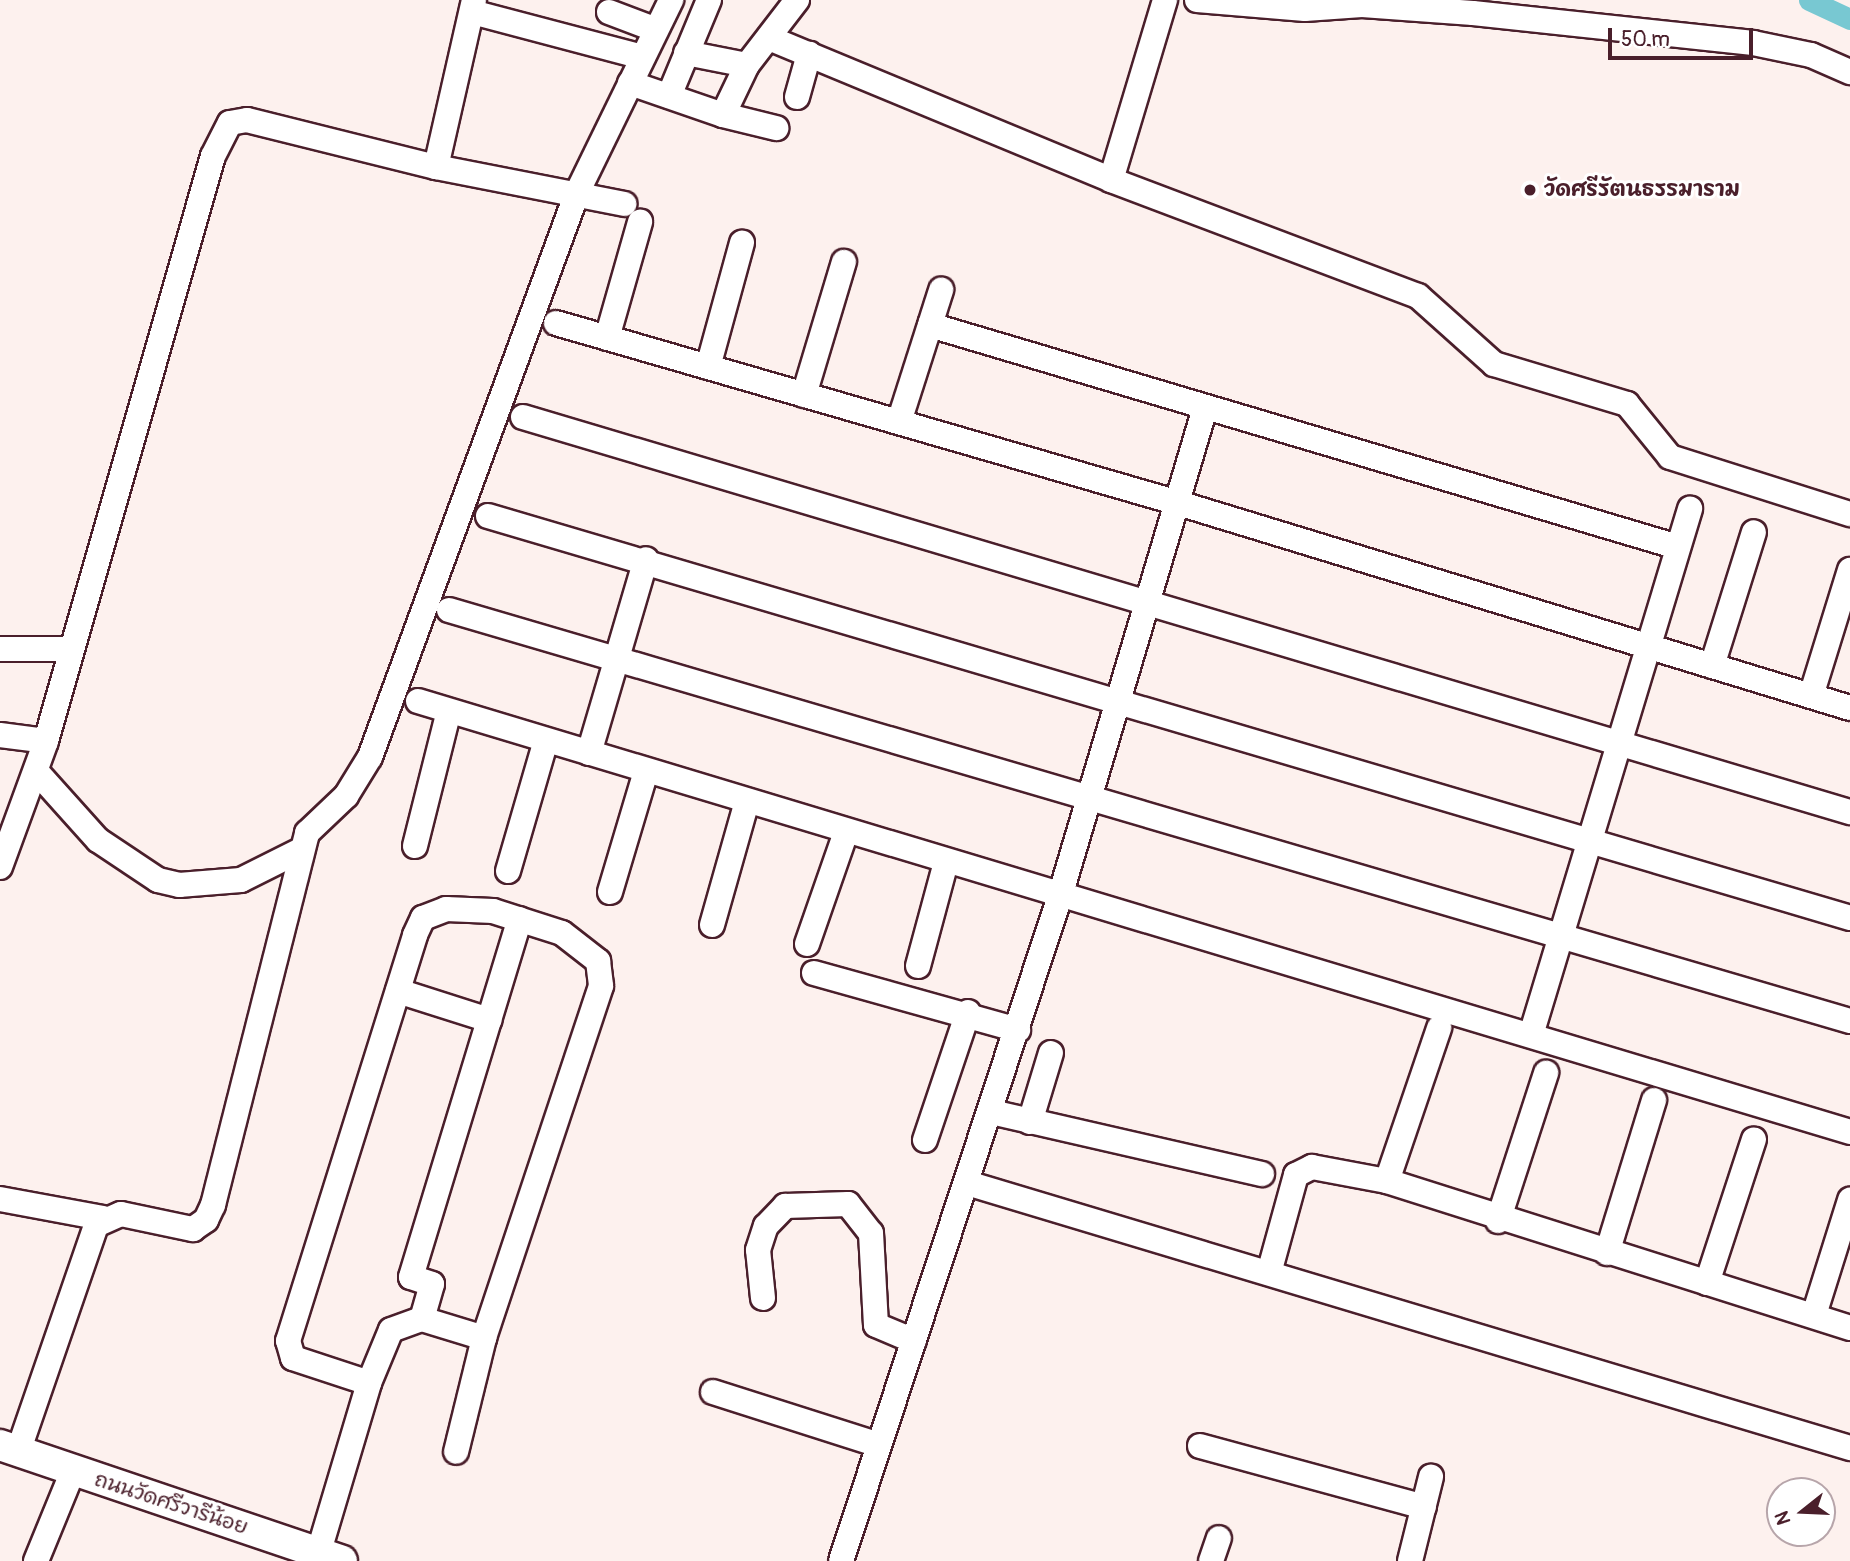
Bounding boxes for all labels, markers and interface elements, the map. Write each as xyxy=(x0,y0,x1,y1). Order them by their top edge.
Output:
scale bar xyxy=(1612,14,1757,58)
text: 50 m xyxy=(1621,26,1670,53)
place label: วัดศรีรัตนธรรมาราม xyxy=(1544,177,1740,203)
marker: วัดศรีรัตนธรรมาราม xyxy=(1522,182,1538,198)
street label: ถนนวัดศรีวารีน้อย xyxy=(91,1467,251,1541)
north arrow xyxy=(1766,1477,1836,1547)
text: N xyxy=(1770,1508,1796,1528)

